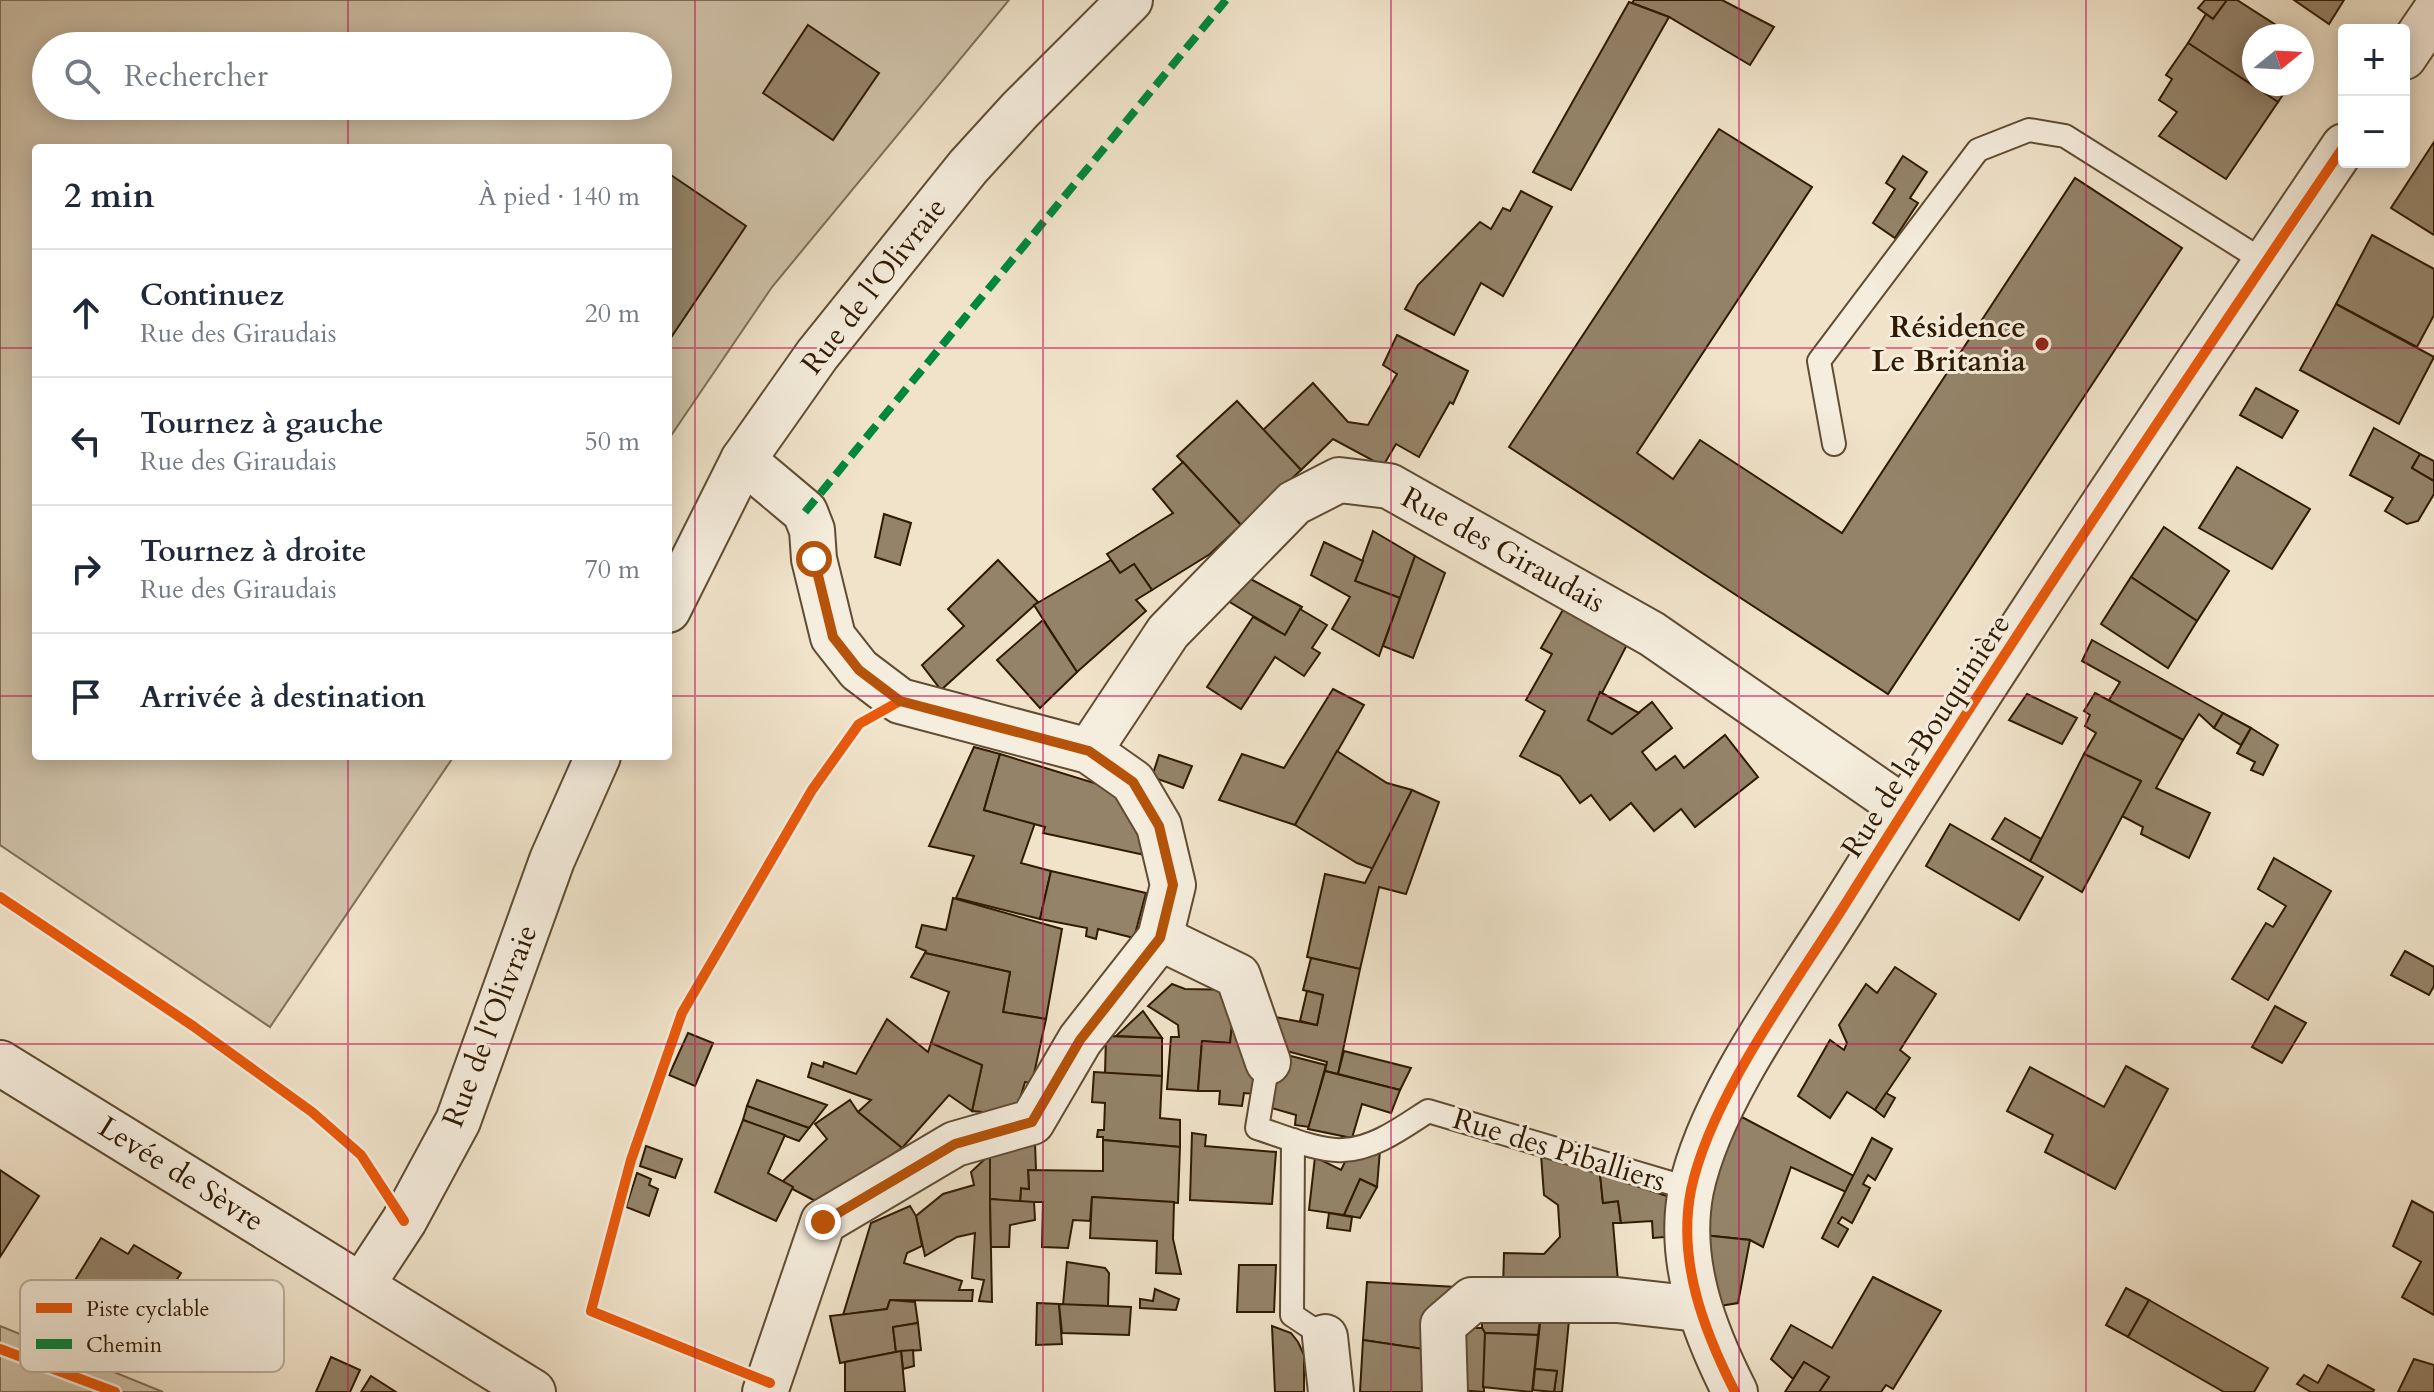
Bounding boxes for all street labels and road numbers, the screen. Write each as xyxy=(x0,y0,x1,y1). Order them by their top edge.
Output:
street label: Rue de l'Olivraie xyxy=(792,189,956,383)
street label: Rue des Giraudais xyxy=(1394,477,1612,623)
street label: Rue de la Bouquinière xyxy=(1832,606,2020,866)
street label: Rue de l'Olivraie xyxy=(432,919,548,1133)
street label: Rue des Piballiers xyxy=(1448,1098,1670,1202)
street label: Levée de Sèvre xyxy=(90,1107,272,1241)

